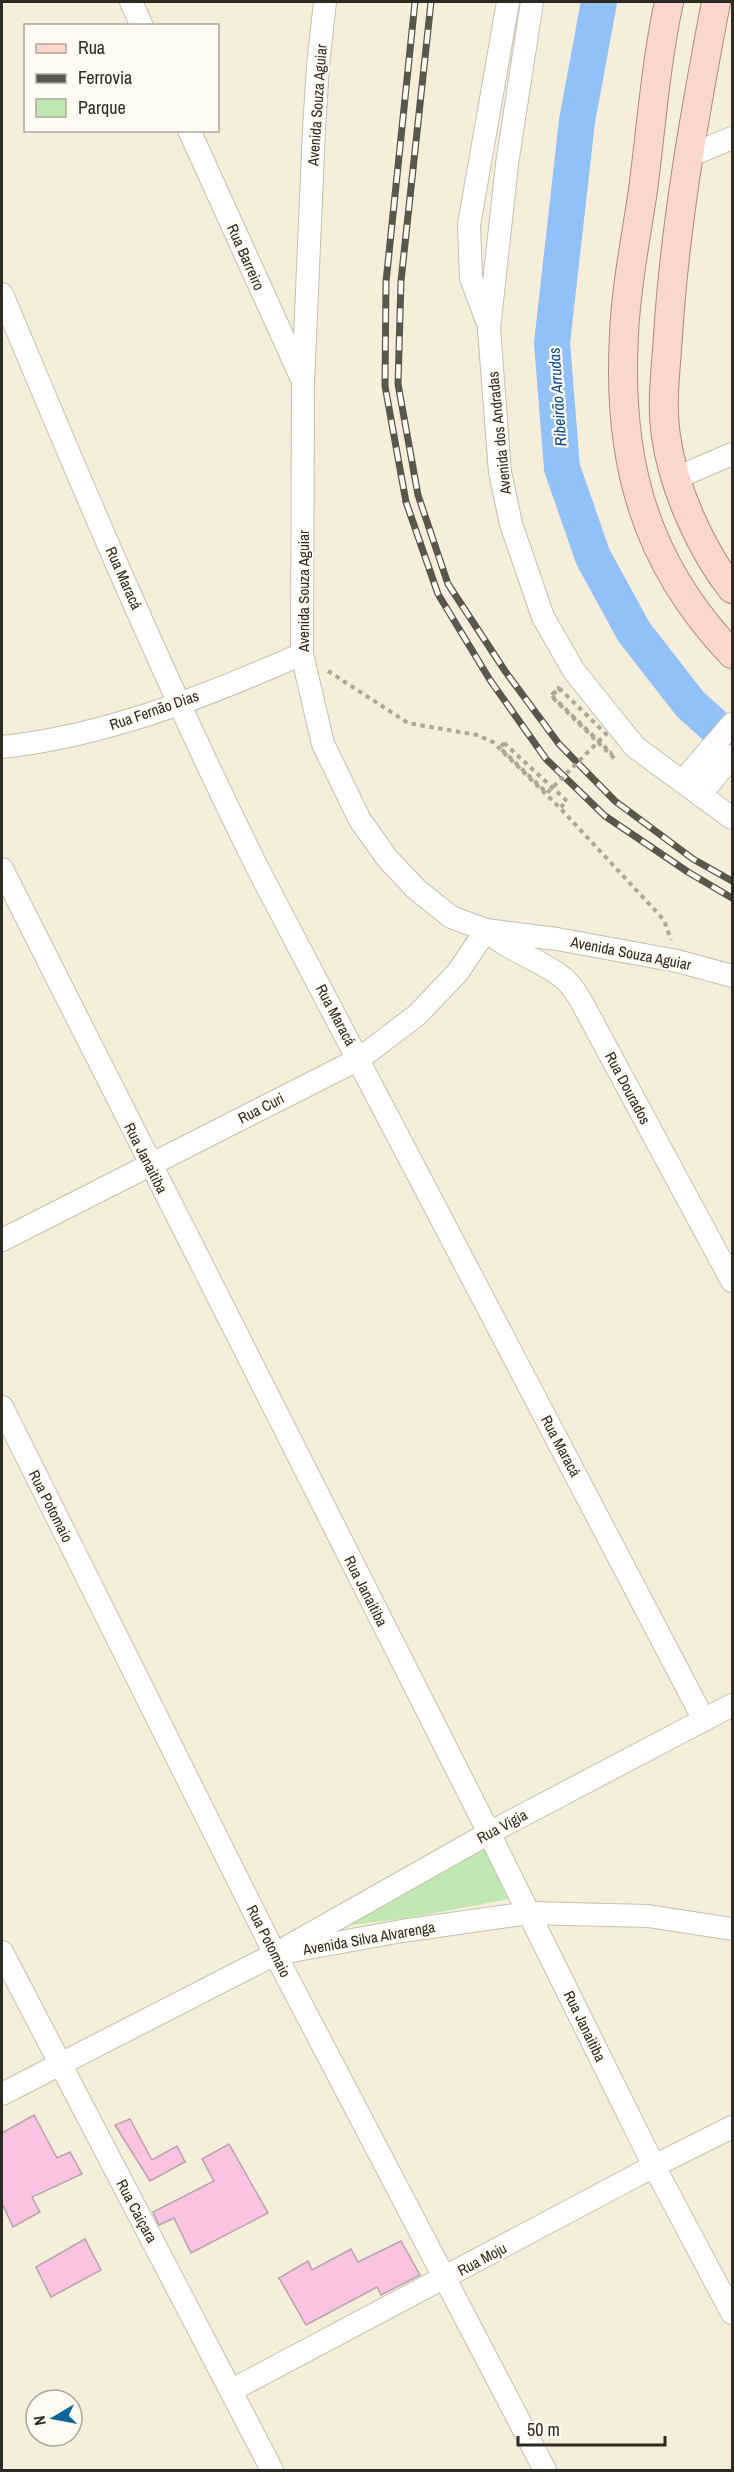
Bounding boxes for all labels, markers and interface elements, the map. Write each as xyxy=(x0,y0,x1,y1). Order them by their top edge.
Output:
legend xyxy=(24,24,219,132)
text: Rua xyxy=(78,35,105,60)
street label: Avenida Souza Aguiar xyxy=(302,43,332,168)
text: Ferrovia xyxy=(78,65,132,90)
text: Parque xyxy=(78,95,126,120)
street label: Rua Barreiro xyxy=(222,221,270,294)
water label: Ribeirão Arrudas xyxy=(543,346,571,447)
street label: Avenida dos Andradas xyxy=(482,370,516,497)
street label: Avenida Souza Aguiar xyxy=(293,530,314,653)
street label: Rua Maracá xyxy=(101,543,147,613)
street label: Rua Fernão Dias xyxy=(107,685,201,735)
street label: Avenida Souza Aguiar xyxy=(568,931,693,975)
street label: Rua Maracá xyxy=(311,980,361,1050)
street label: Rua Dourados xyxy=(600,1048,656,1128)
street label: Rua Curi xyxy=(234,1087,288,1129)
street label: Rua Janaitiba xyxy=(119,1119,173,1197)
street label: Rua Maracá xyxy=(536,1411,586,1481)
street label: Rua Potomaio xyxy=(24,1466,78,1546)
street label: Rua Janaitiba xyxy=(339,1552,393,1630)
street label: Rua Vigia xyxy=(473,1804,531,1848)
street label: Rua Potomaio xyxy=(242,1901,296,1981)
street label: Avenida Silva Alvarenga xyxy=(300,1916,437,1960)
street label: Rua Janaitiba xyxy=(559,1987,611,2065)
street label: Rua Caiçara xyxy=(112,2176,163,2247)
street label: Rua Moju xyxy=(454,2237,510,2281)
north arrow xyxy=(24,2388,84,2448)
scale bar xyxy=(518,2409,665,2447)
text: N xyxy=(28,2414,51,2427)
text: 50 m xyxy=(527,2417,560,2442)

